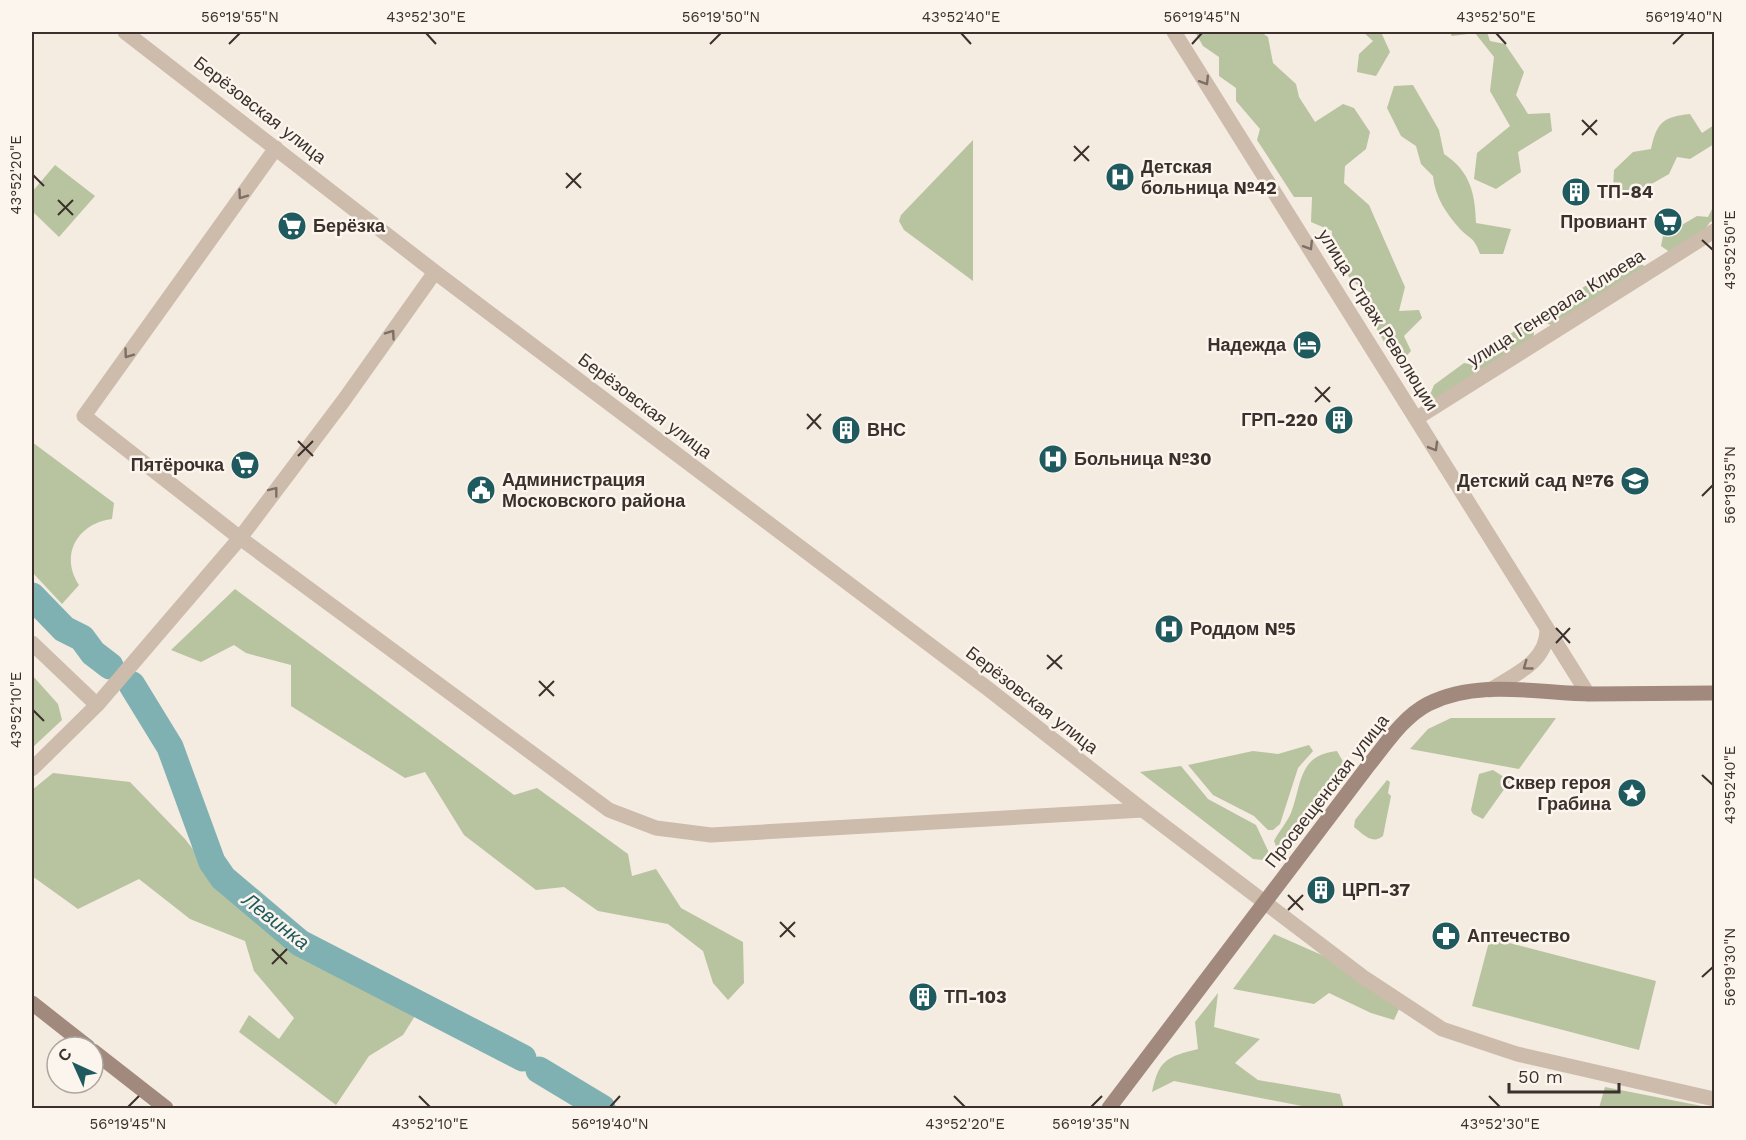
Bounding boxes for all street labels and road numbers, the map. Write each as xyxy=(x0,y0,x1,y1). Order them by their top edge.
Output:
street label: Берёзовская улица xyxy=(190,51,331,168)
street label: улица Страж Революции xyxy=(1314,225,1443,414)
street label: улица Генерала Клюева xyxy=(1463,244,1649,371)
street label: Берёзовская улица xyxy=(574,348,717,463)
street label: Берёзовская улица xyxy=(962,641,1103,758)
street label: Просвещенская улица xyxy=(1260,709,1394,871)

